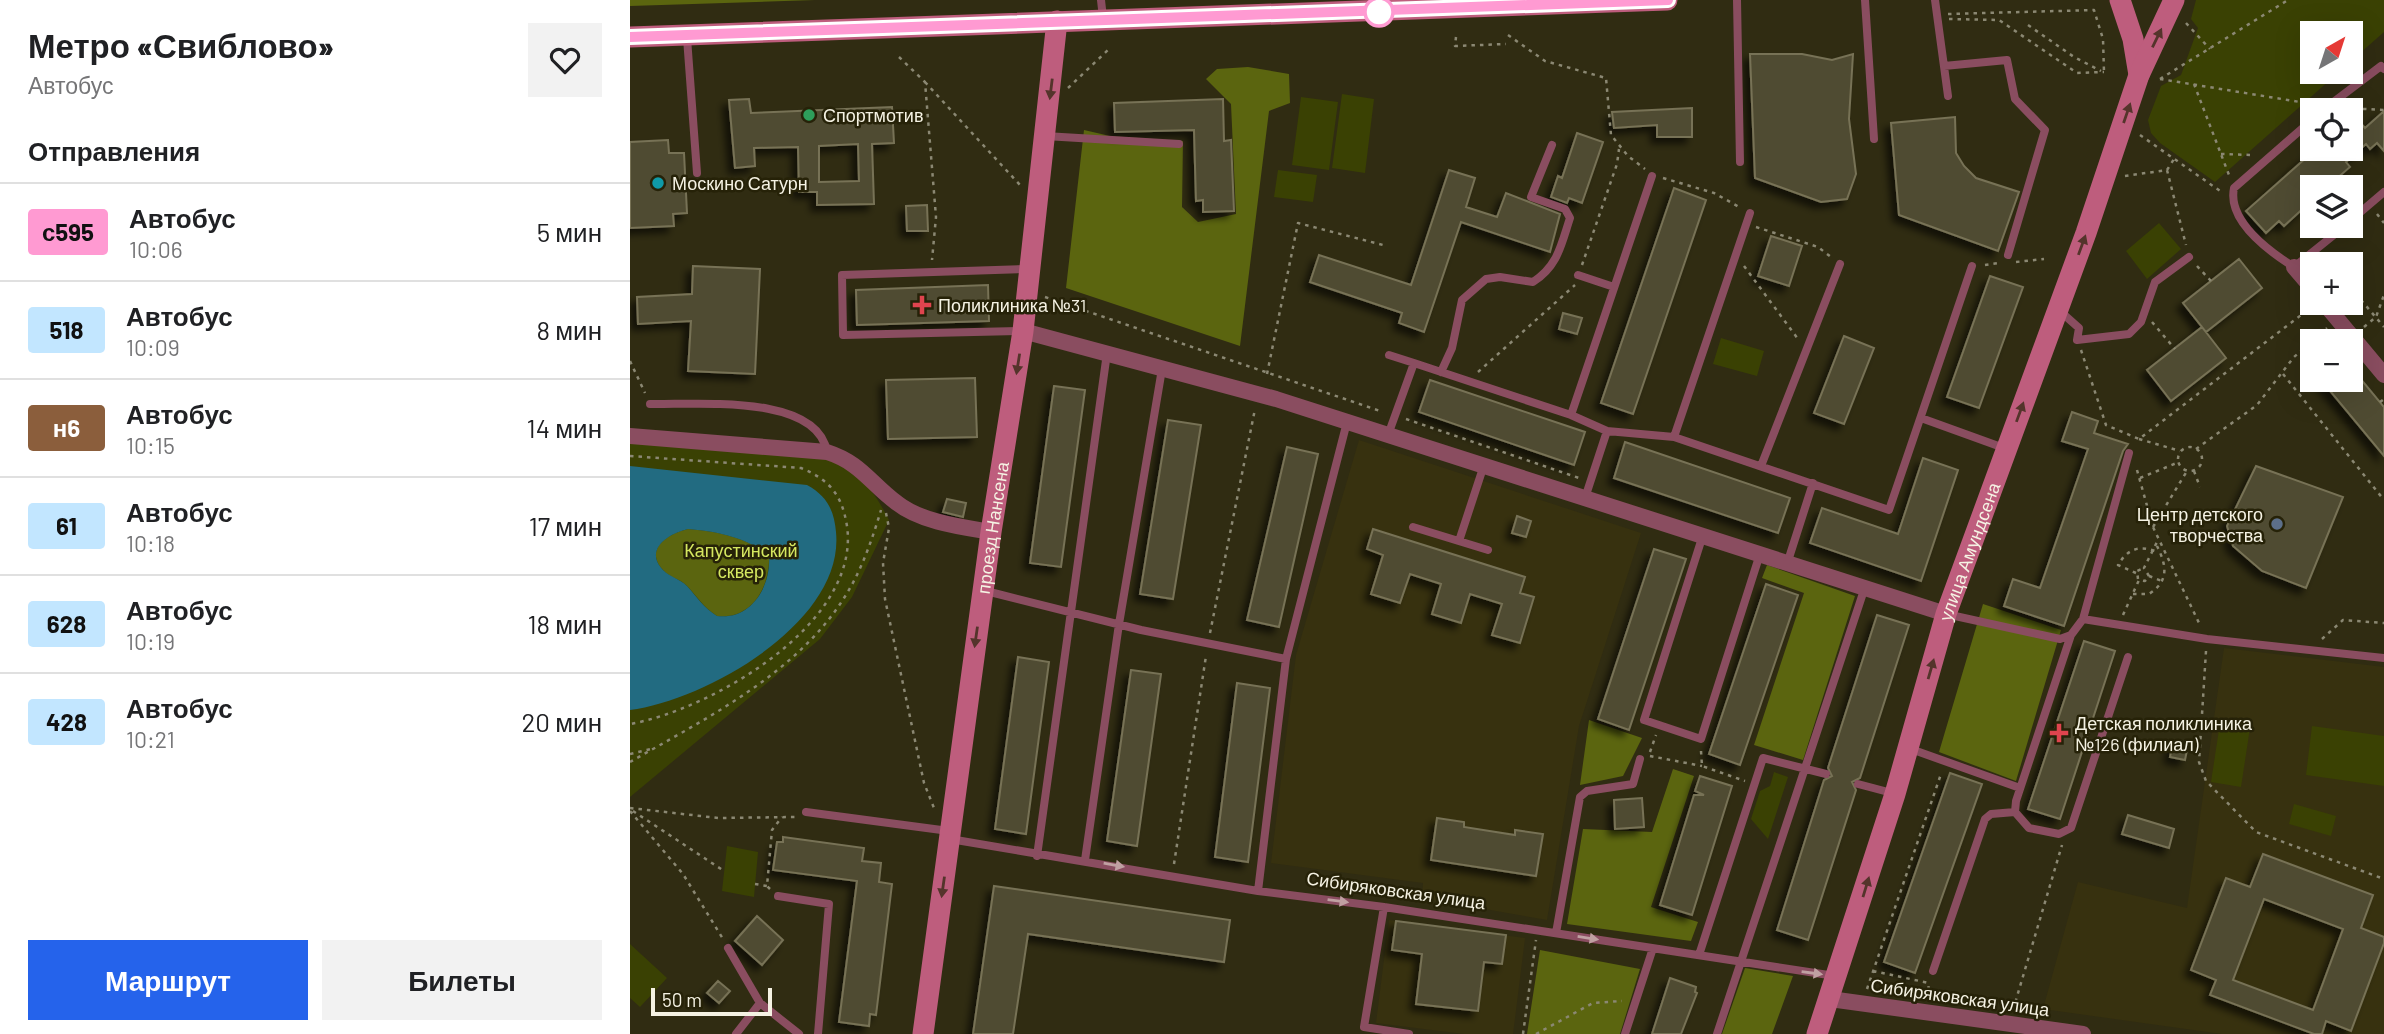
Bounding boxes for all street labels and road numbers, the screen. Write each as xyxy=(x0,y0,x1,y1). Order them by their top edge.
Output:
street label: проезд Нансена xyxy=(972,459,1013,595)
street label: улица Амундсена xyxy=(1934,478,2005,623)
street label: Сибиряковская улица xyxy=(1305,867,1488,914)
street label: Сибиряковская улица xyxy=(1869,974,2052,1021)

